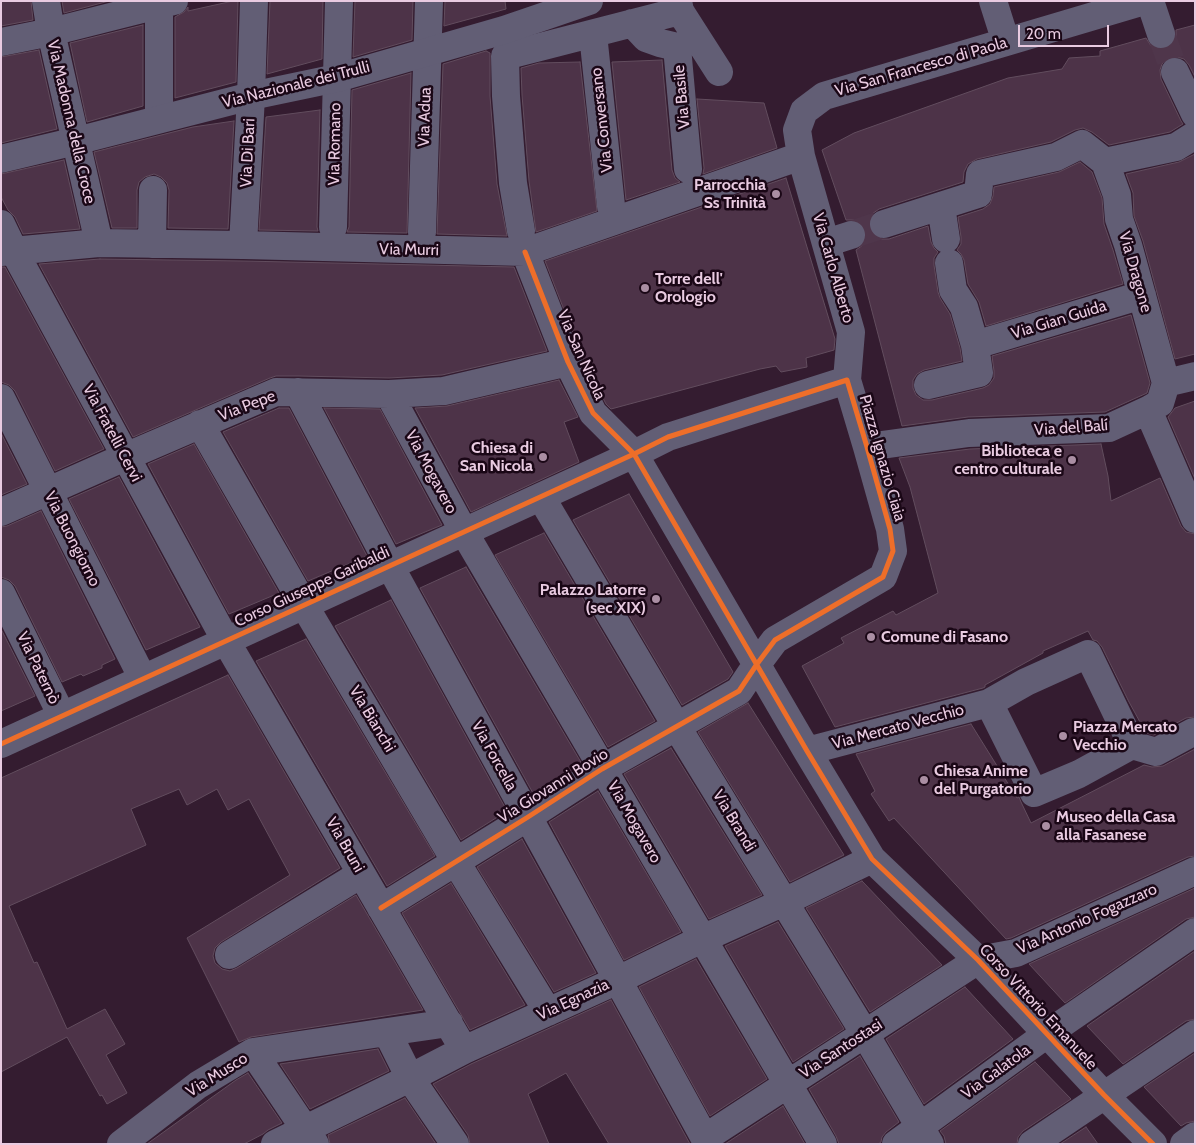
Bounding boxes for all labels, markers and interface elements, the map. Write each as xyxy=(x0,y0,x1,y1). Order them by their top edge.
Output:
scale bar xyxy=(1021,15,1112,47)
text: 20 m xyxy=(1026,25,1061,43)
street label: Via San Francesco di Paola xyxy=(833,33,1009,101)
street label: Via Madonna della Croce xyxy=(43,38,99,206)
street label: Via Nazionale dei Trulli xyxy=(220,57,372,113)
street label: Via Basile xyxy=(670,64,694,130)
street label: Via Conversano xyxy=(587,67,617,173)
street label: Via Adua xyxy=(414,87,436,147)
street label: Via Romano xyxy=(325,102,345,186)
street label: Via Di Bari xyxy=(237,118,259,188)
place label: Parrocchia Ss Trinità xyxy=(694,175,766,213)
marker: Parrocchia Ss Trinità xyxy=(770,188,782,200)
street label: Via Carlo Alberto xyxy=(808,211,858,325)
street label: Via Dragone xyxy=(1114,229,1156,315)
street label: Via Murri xyxy=(379,240,439,260)
place label: Torre dell' Orologio xyxy=(655,269,723,307)
marker: Torre dell' Orologio xyxy=(639,282,651,294)
street label: Via Gian Guida xyxy=(1009,296,1109,344)
street label: Via San Nicola xyxy=(553,307,609,403)
street label: Via Fratelli Cervi xyxy=(78,381,146,485)
street label: Via Pepe xyxy=(216,386,278,426)
street label: Piazza Ignazio Ciaia xyxy=(855,393,909,523)
street label: Via del Balí xyxy=(1033,416,1109,440)
street label: Via Mogavero xyxy=(401,427,461,517)
place label: Chiesa di San Nicola xyxy=(460,438,533,476)
place label: Biblioteca e centro culturale xyxy=(954,441,1062,479)
marker: Chiesa di San Nicola xyxy=(537,451,549,463)
marker: Biblioteca e centro culturale xyxy=(1066,454,1078,466)
street label: Via Buongiorno xyxy=(40,488,104,590)
street label: Corso Giuseppe Garibaldi xyxy=(231,543,393,631)
place label: Palazzo Latorre (sec XIX) xyxy=(540,580,646,618)
marker: Palazzo Latorre (sec XIX) xyxy=(650,593,662,605)
place label: Comune di Fasano xyxy=(881,627,1008,647)
street label: Via Paternò xyxy=(12,629,64,707)
marker: Comune di Fasano xyxy=(865,631,877,643)
street label: Via Bianchi xyxy=(345,682,399,756)
street label: Via Mercato Vecchio xyxy=(830,700,966,754)
place label: Piazza Mercato Vecchio xyxy=(1073,717,1177,755)
street label: Via Forcella xyxy=(467,718,521,794)
marker: Piazza Mercato Vecchio xyxy=(1057,730,1069,742)
street label: Via Giovanni Bovio xyxy=(494,744,612,828)
place label: Chiesa Anime del Purgatorio xyxy=(934,761,1031,799)
marker: Chiesa Anime del Purgatorio xyxy=(918,774,930,786)
street label: Via Mogavero xyxy=(603,778,665,866)
street label: Via Brandi xyxy=(708,787,760,855)
place label: Museo della Casa alla Fasanese xyxy=(1056,807,1176,845)
street label: Via Bruni xyxy=(322,814,368,876)
marker: Museo della Casa alla Fasanese xyxy=(1040,820,1052,832)
street label: Via Antonio Fogazzaro xyxy=(1014,879,1160,959)
street label: Corso Vittorio Emanuele xyxy=(975,940,1101,1074)
street label: Via Egnazia xyxy=(534,975,612,1025)
street label: Via Santostasi xyxy=(796,1015,886,1083)
street label: Via Galatola xyxy=(958,1041,1034,1103)
street label: Via Musco xyxy=(183,1049,251,1101)

